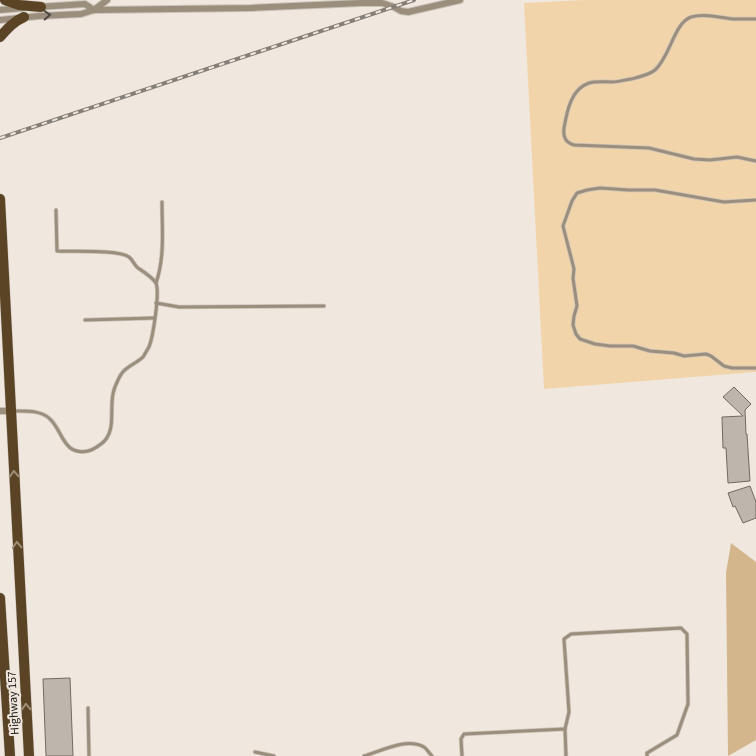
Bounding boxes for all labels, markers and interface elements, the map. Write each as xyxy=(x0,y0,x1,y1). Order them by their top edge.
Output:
one-way arrow xyxy=(44,10,52,21)
one-way arrow xyxy=(9,469,19,477)
one-way arrow xyxy=(12,541,23,549)
street label: Highway 157 xyxy=(3,671,24,735)
one-way arrow xyxy=(21,703,32,711)

